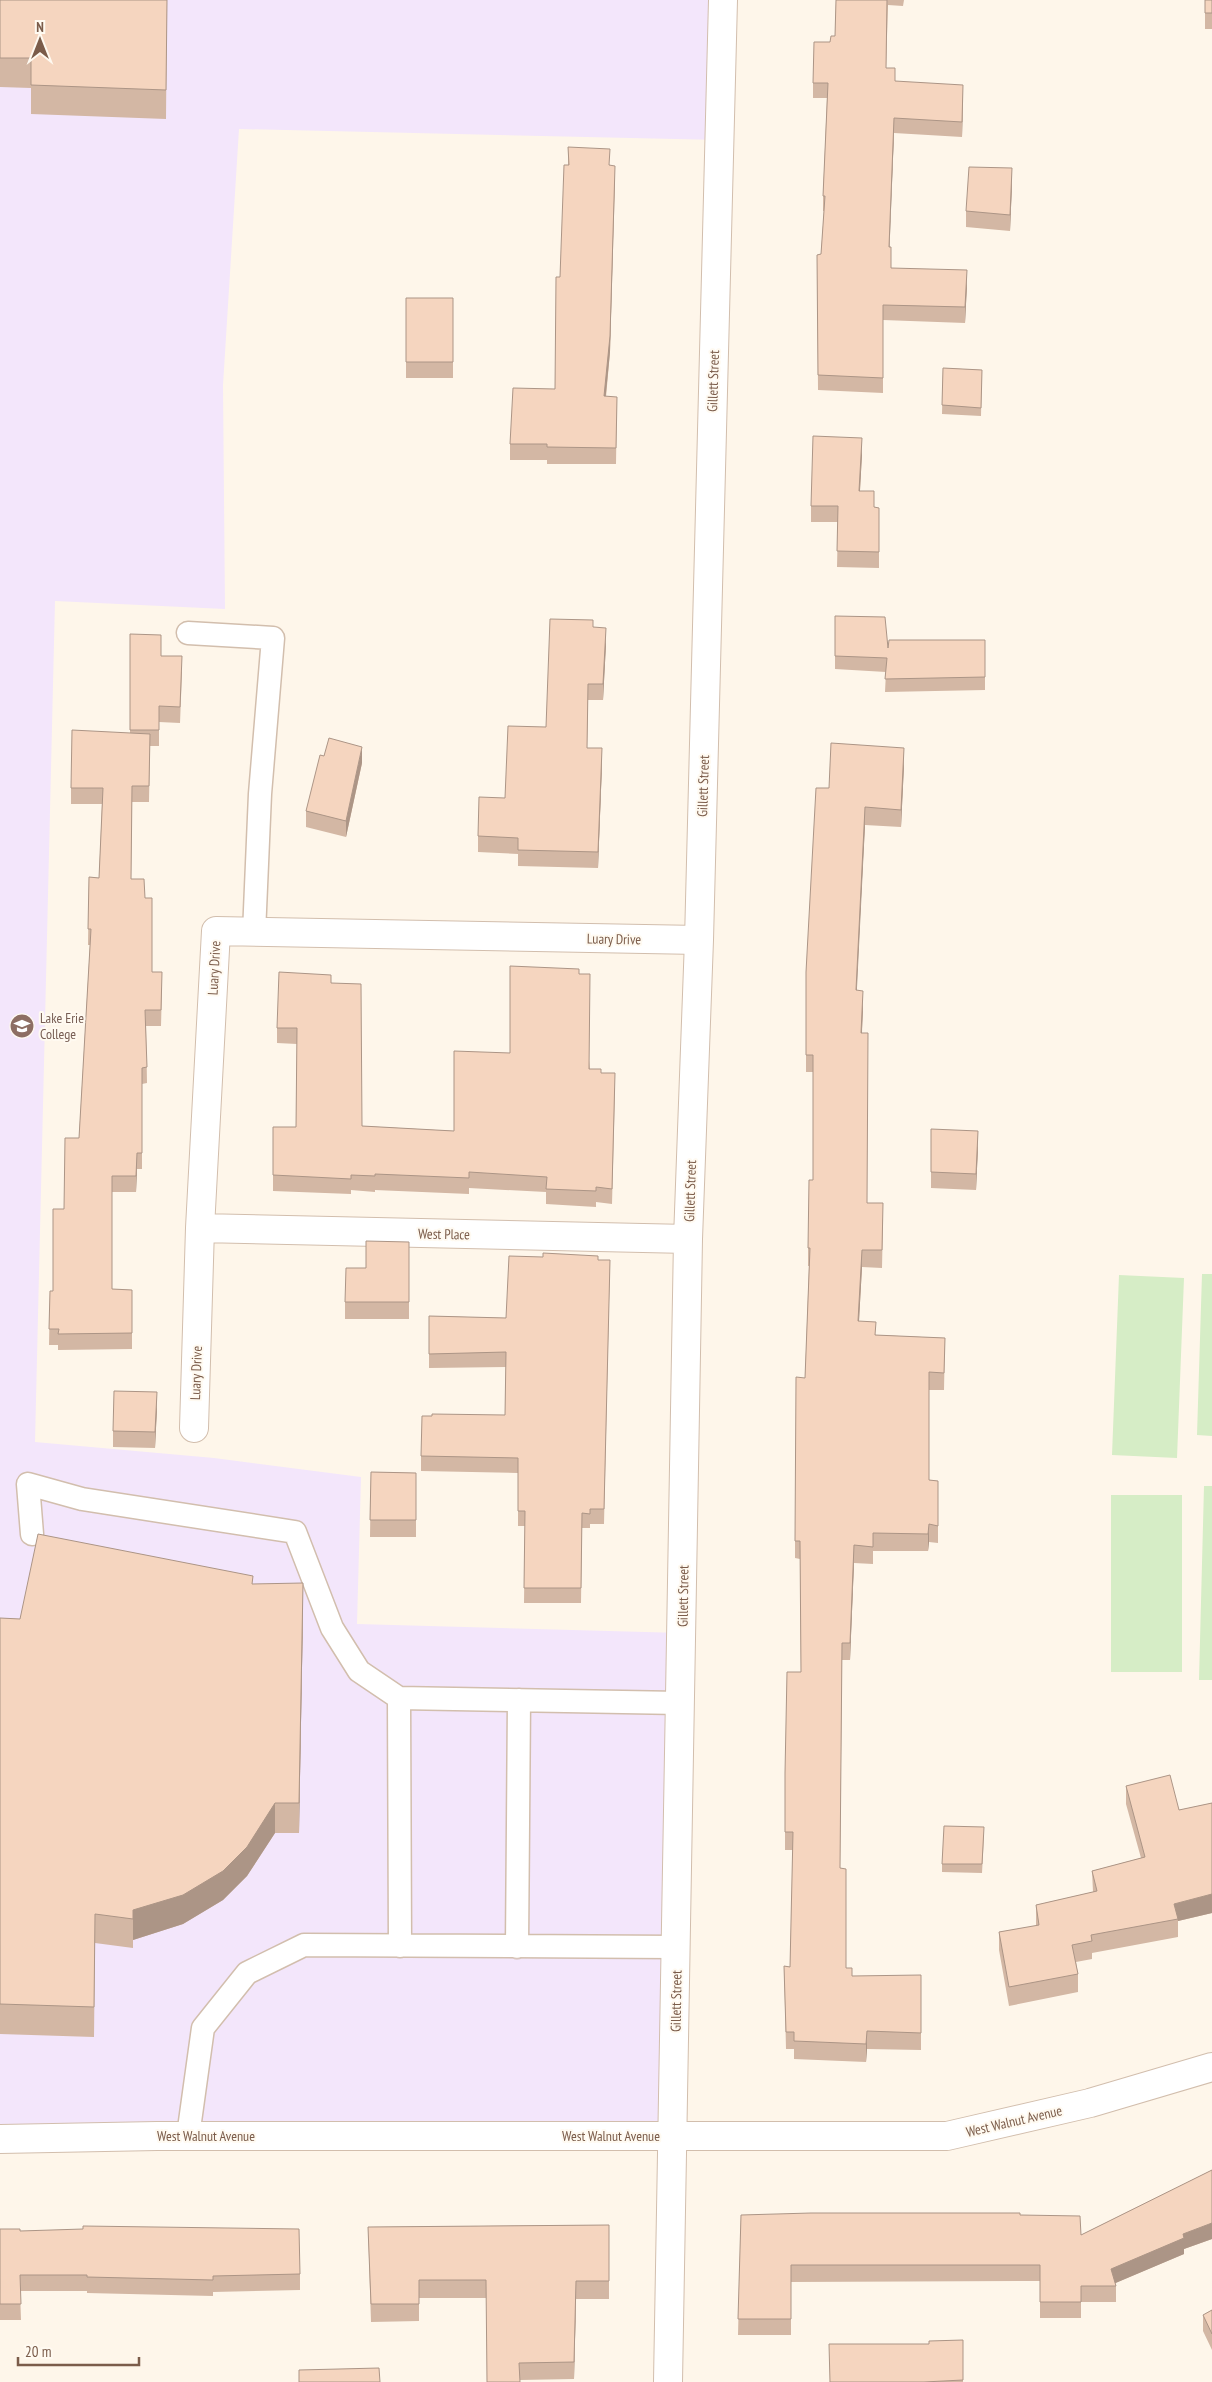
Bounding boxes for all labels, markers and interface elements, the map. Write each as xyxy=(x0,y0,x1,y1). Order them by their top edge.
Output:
north arrow xyxy=(15,15,65,65)
text: N xyxy=(36,18,44,36)
street label: Gillett Street xyxy=(703,350,723,412)
street label: Gillett Street xyxy=(693,755,713,817)
street label: Luary Drive xyxy=(587,930,642,948)
street label: Luary Drive xyxy=(204,940,224,996)
place label: Lake Erie College xyxy=(40,1009,84,1043)
school or university icon: Lake Erie College xyxy=(9,1013,35,1039)
street label: Gillett Street xyxy=(680,1160,700,1222)
street label: West Place xyxy=(418,1225,470,1243)
street label: Luary Drive xyxy=(186,1345,206,1400)
street label: Gillett Street xyxy=(673,1565,693,1627)
street label: Gillett Street xyxy=(666,1970,686,2032)
street label: West Walnut Avenue xyxy=(964,2101,1064,2141)
street label: West Walnut Avenue xyxy=(157,2127,255,2145)
street label: West Walnut Avenue xyxy=(562,2127,660,2145)
scale bar xyxy=(18,2334,139,2366)
text: 20 m xyxy=(25,2342,51,2361)

